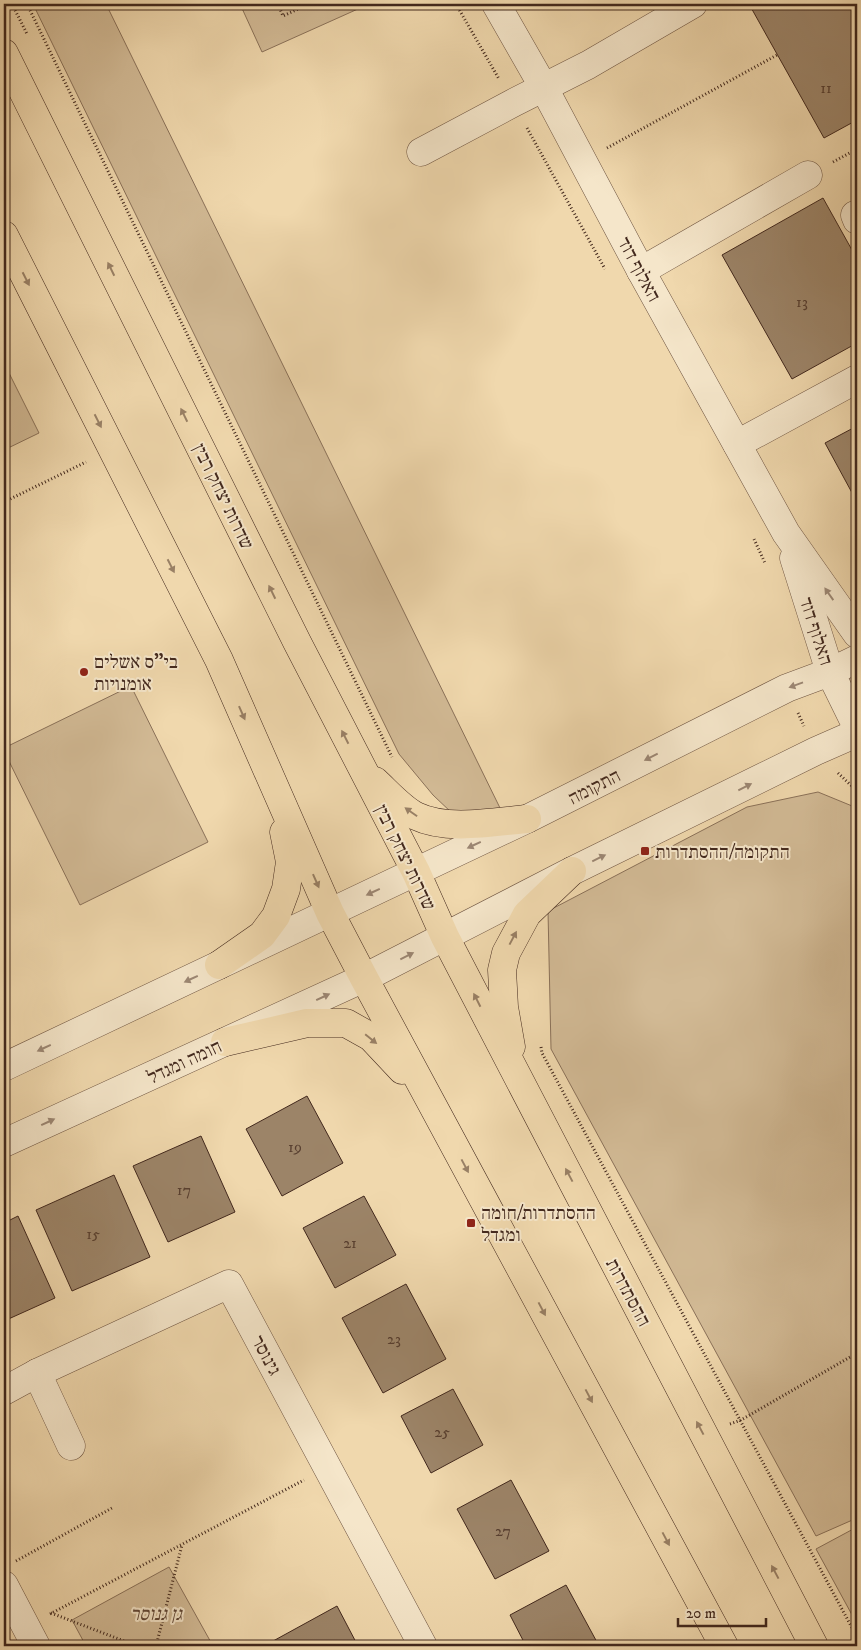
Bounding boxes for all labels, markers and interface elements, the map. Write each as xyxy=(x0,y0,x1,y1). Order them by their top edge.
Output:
house number: 11 xyxy=(820,78,832,98)
street label: האלוף דוד xyxy=(612,233,665,306)
one-way arrow xyxy=(107,262,115,277)
one-way arrow xyxy=(22,271,30,286)
house number: 13 xyxy=(796,292,808,312)
one-way arrow xyxy=(179,408,187,422)
one-way arrow xyxy=(94,414,102,429)
street label: שדרות יצחק רבין xyxy=(187,440,258,553)
one-way arrow xyxy=(167,559,175,574)
one-way arrow xyxy=(267,585,275,599)
one-way arrow xyxy=(824,587,834,601)
street label: האלוף דוד xyxy=(794,595,837,668)
place label: בי"ס אשלים אומנויות xyxy=(94,651,178,696)
marker: בי"ס אשלים אומנויות xyxy=(78,666,90,678)
one-way arrow xyxy=(789,681,803,689)
one-way arrow xyxy=(238,706,246,720)
one-way arrow xyxy=(341,729,349,744)
one-way arrow xyxy=(643,753,658,761)
street label: התקומה xyxy=(565,764,625,810)
one-way arrow xyxy=(738,783,752,791)
street label: שדרות יצחק רבין xyxy=(369,801,440,914)
one-way arrow xyxy=(404,807,418,817)
one-way arrow xyxy=(467,841,481,849)
place label: התקומה/ההסתדרות xyxy=(655,841,790,864)
marker: התקומה/ההסתדרות xyxy=(639,845,651,857)
one-way arrow xyxy=(592,854,606,862)
one-way arrow xyxy=(313,874,321,888)
one-way arrow xyxy=(366,889,380,897)
one-way arrow xyxy=(509,930,517,945)
one-way arrow xyxy=(400,952,414,960)
one-way arrow xyxy=(184,975,198,983)
one-way arrow xyxy=(316,993,330,1001)
one-way arrow xyxy=(473,993,481,1007)
one-way arrow xyxy=(365,1033,378,1044)
street label: חומה ומגדל xyxy=(144,1035,226,1090)
one-way arrow xyxy=(37,1044,51,1052)
one-way arrow xyxy=(41,1118,55,1126)
house number: 19 xyxy=(288,1137,302,1157)
one-way arrow xyxy=(461,1159,469,1173)
one-way arrow xyxy=(564,1168,573,1182)
house number: 17 xyxy=(177,1180,191,1200)
place label: ההסתדרות/חומה ומגדל xyxy=(481,1202,596,1247)
marker: ההסתדרות/חומה ומגדל xyxy=(465,1217,477,1229)
house number: 15 xyxy=(86,1224,100,1244)
house number: 21 xyxy=(343,1233,357,1253)
street label: ההסתדרות xyxy=(600,1255,655,1331)
one-way arrow xyxy=(538,1302,546,1316)
house number: 23 xyxy=(387,1329,401,1349)
street label: גינוסר xyxy=(246,1332,286,1380)
one-way arrow xyxy=(585,1389,593,1404)
one-way arrow xyxy=(696,1421,704,1435)
house number: 25 xyxy=(434,1422,450,1442)
house number: 27 xyxy=(495,1521,511,1541)
one-way arrow xyxy=(662,1532,670,1547)
one-way arrow xyxy=(771,1565,779,1579)
scale bar xyxy=(678,1595,766,1627)
park label: גן גנוסר xyxy=(130,1603,183,1626)
text: 20 m xyxy=(686,1604,716,1623)

